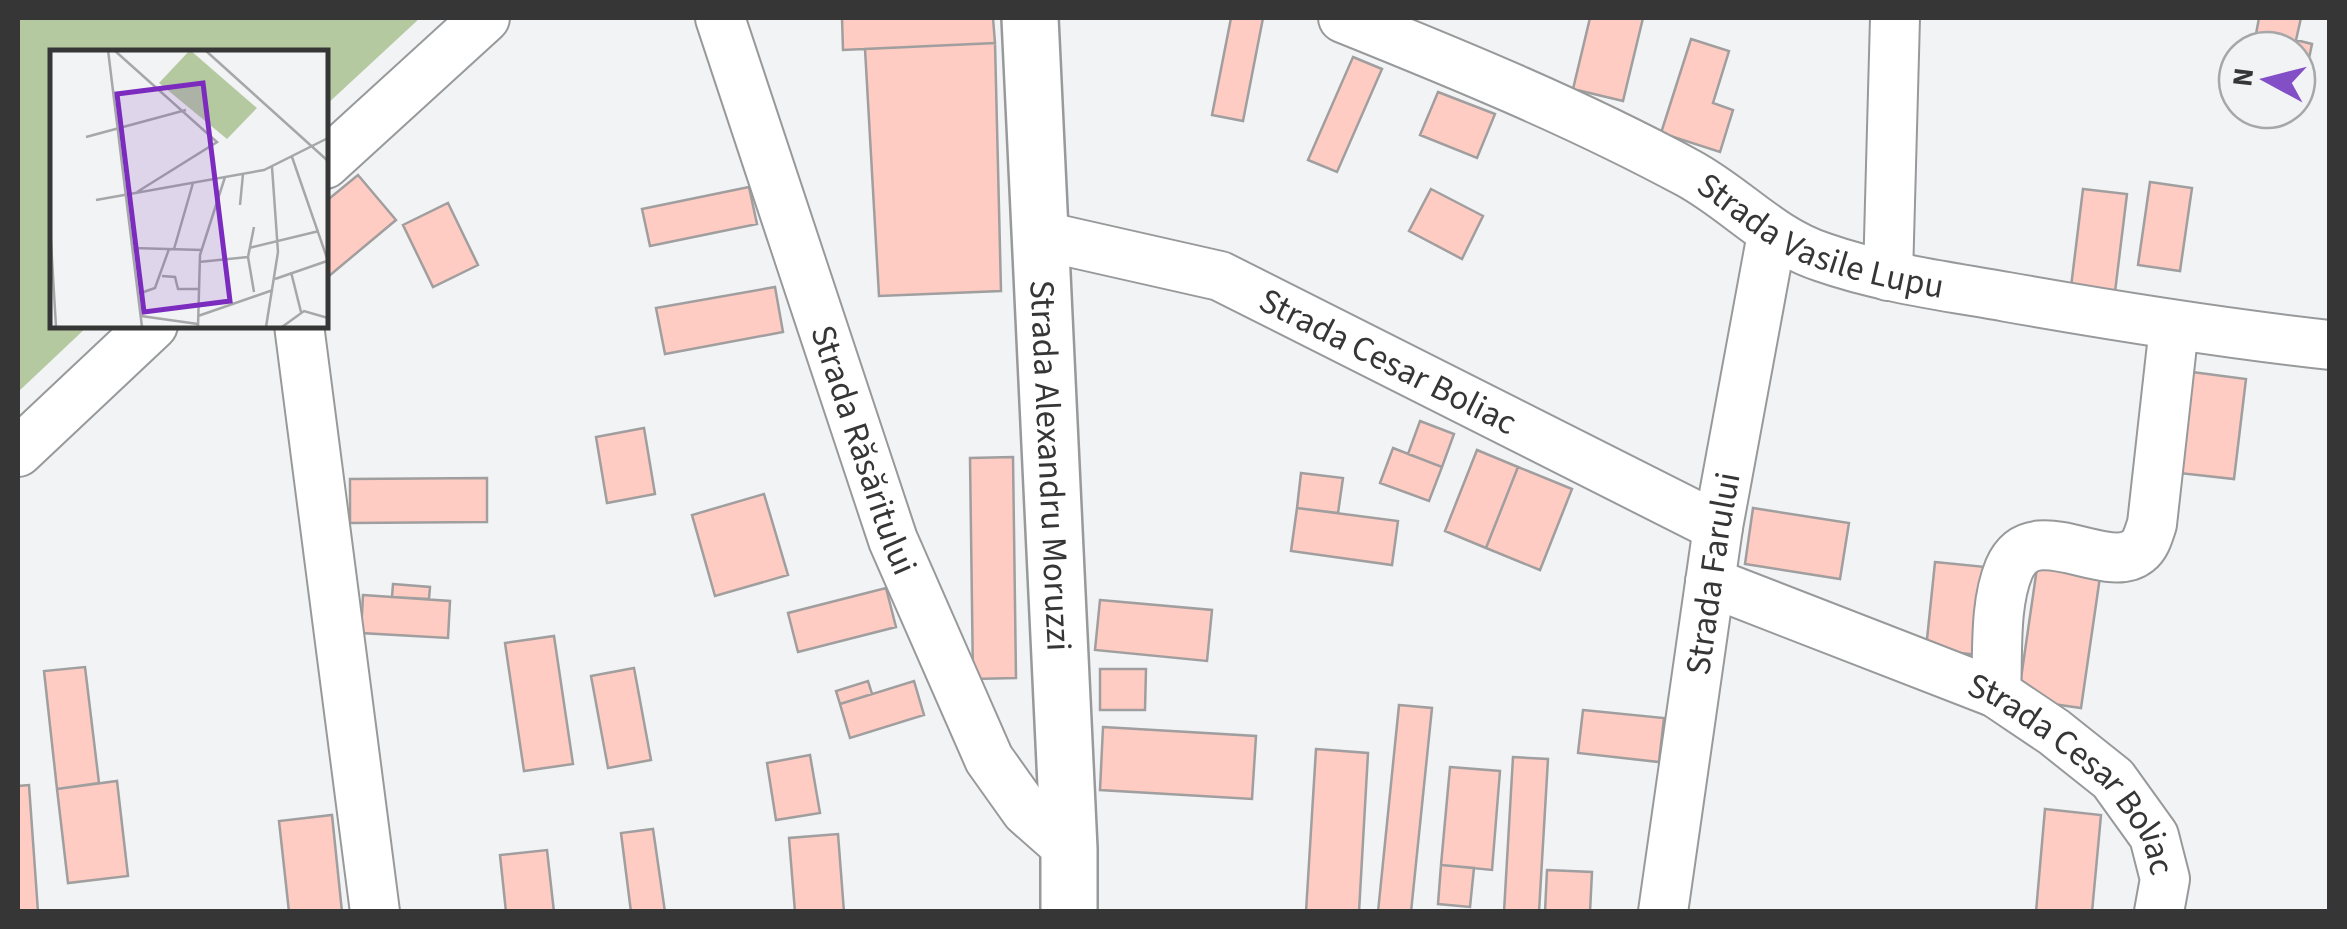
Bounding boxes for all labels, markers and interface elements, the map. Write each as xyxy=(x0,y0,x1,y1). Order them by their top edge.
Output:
north arrow xyxy=(2217,30,2317,130)
inset map xyxy=(50,50,328,328)
text: N xyxy=(2222,65,2264,89)
street label: Strada Vasile Lupu xyxy=(1687,161,1948,312)
street label: Strada Cesar Boliac xyxy=(1251,276,1525,448)
street label: Strada Alexandru Moruzzi xyxy=(1016,279,1084,652)
street label: Strada Răsăritului xyxy=(797,319,929,583)
street label: Strada Farului xyxy=(1673,468,1754,678)
street label: Strada Cesar Boliac xyxy=(1961,661,2187,880)

